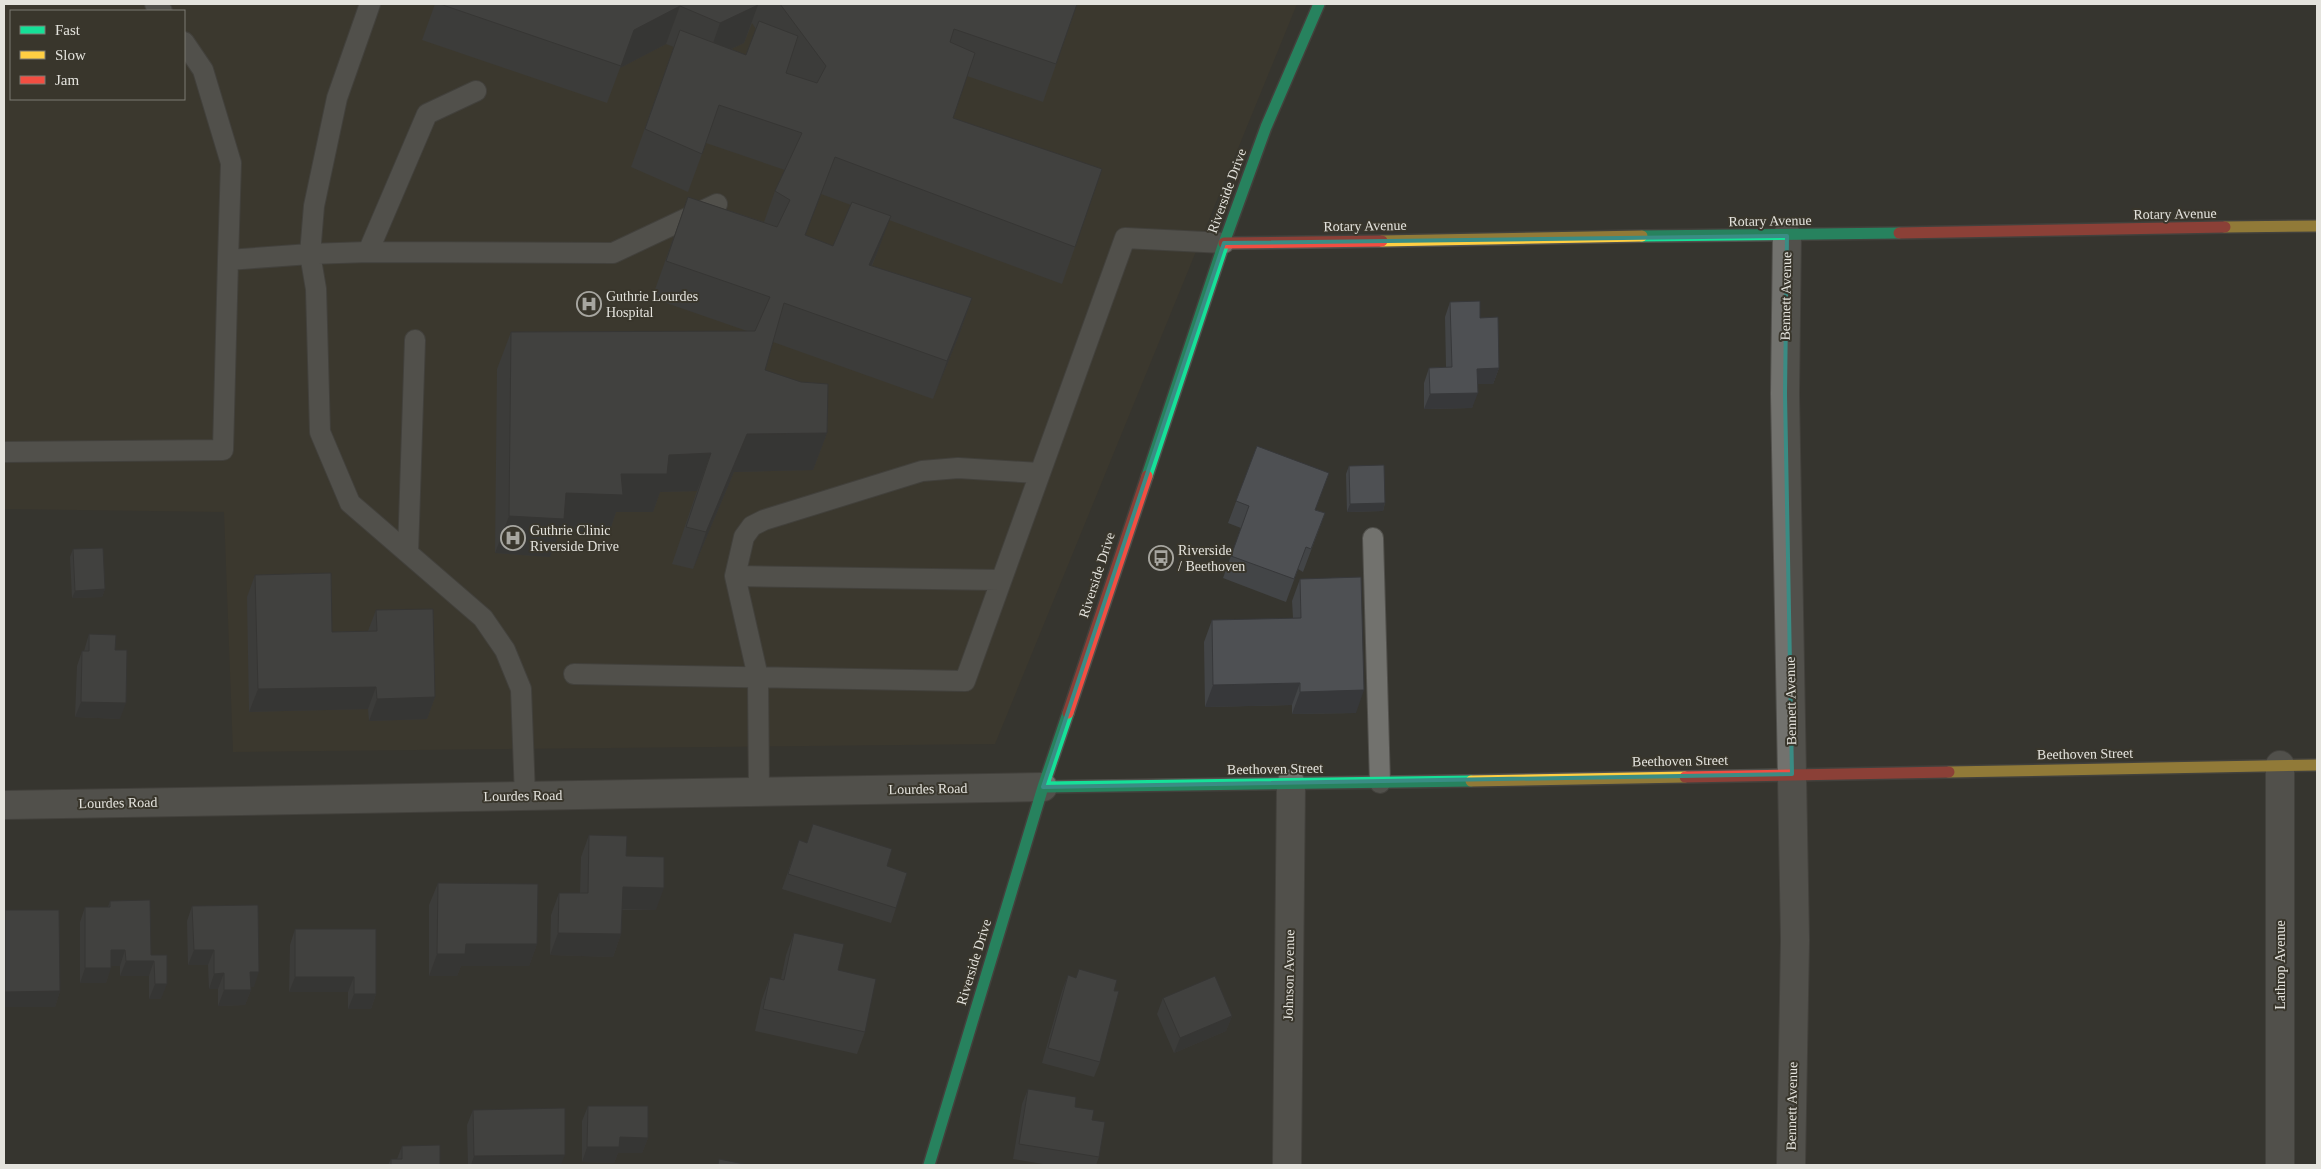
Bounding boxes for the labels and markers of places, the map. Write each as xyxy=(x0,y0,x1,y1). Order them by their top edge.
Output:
place label: Guthrie Lourdes Hospital xyxy=(606,289,698,320)
hospital icon: Guthrie Lourdes Hospital xyxy=(576,291,602,317)
place label: Guthrie Clinic Riverside Drive xyxy=(530,523,619,554)
hospital icon: Guthrie Clinic Riverside Drive xyxy=(500,525,526,551)
place label: Riverside / Beethoven xyxy=(1178,543,1245,574)
bus stop icon: Riverside / Beethoven xyxy=(1148,545,1174,571)

